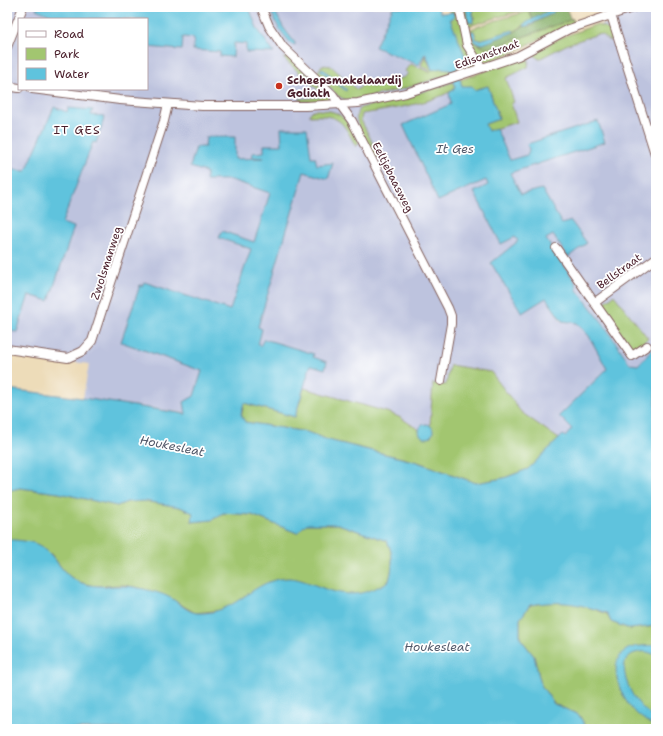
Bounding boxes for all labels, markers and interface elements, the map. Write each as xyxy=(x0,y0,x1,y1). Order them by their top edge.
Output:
legend xyxy=(18,18,148,90)
text: Road xyxy=(54,26,85,42)
street label: Edisonstraat xyxy=(453,36,522,73)
text: Park xyxy=(54,46,80,62)
text: Water xyxy=(54,66,90,82)
place label: Scheepsmakelaardij Goliath xyxy=(287,73,401,101)
marker: Scheepsmakelaardij Goliath xyxy=(274,81,284,91)
district label: IT GES xyxy=(53,122,101,138)
street label: Eeltjebaasweg xyxy=(368,139,417,215)
water label: It Ges xyxy=(435,141,474,157)
street label: Zwolsmanweg xyxy=(88,224,125,302)
street label: Bellstraat xyxy=(594,250,645,293)
water label: Houkesleat xyxy=(138,432,206,460)
water label: Houkesleat xyxy=(404,639,470,655)

